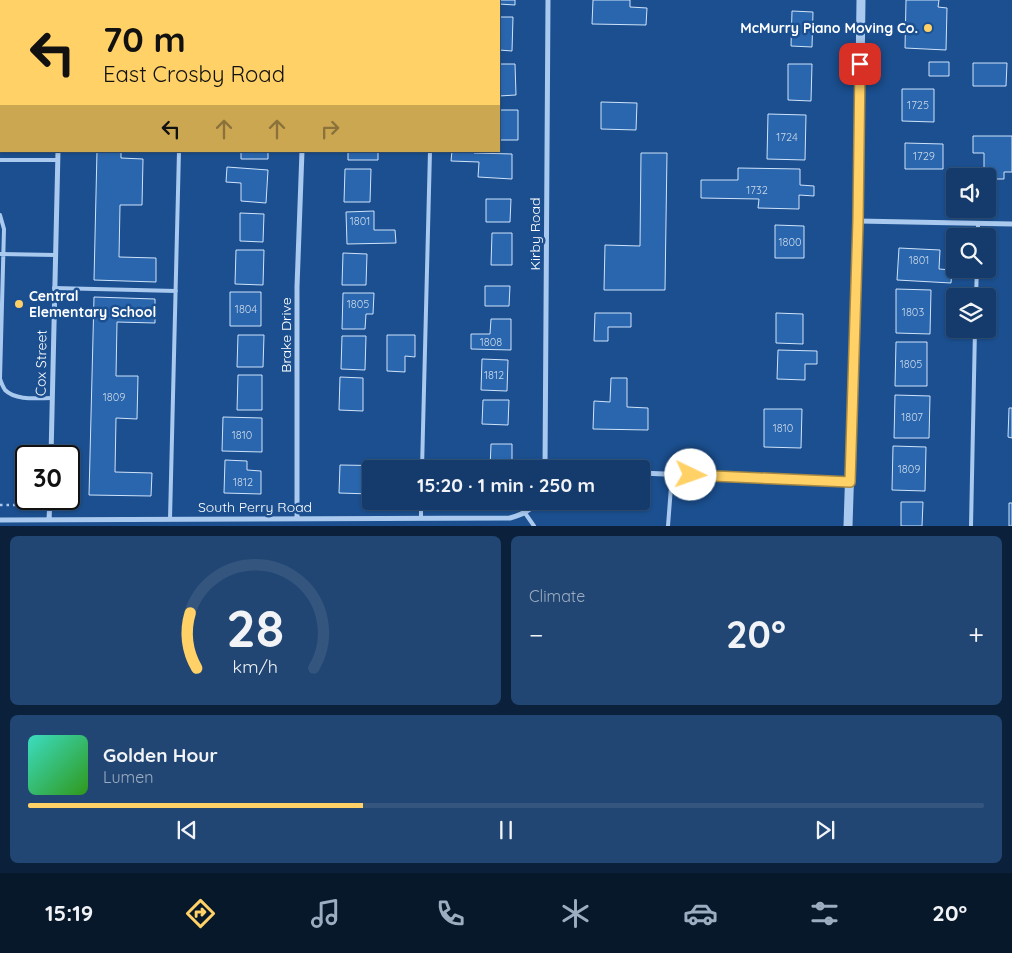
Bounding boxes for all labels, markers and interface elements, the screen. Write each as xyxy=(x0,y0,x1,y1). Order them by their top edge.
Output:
text: 70 m xyxy=(103,17,186,61)
place label: McMurry Piano Moving Co. xyxy=(740,19,918,37)
icon: left xyxy=(20,20,85,85)
marker: McMurry Piano Moving Co. xyxy=(922,22,934,34)
pin xyxy=(839,43,881,85)
icon: arrive xyxy=(846,50,874,78)
text: East Crosby Road xyxy=(103,60,285,88)
house number: 1725 xyxy=(907,98,929,112)
icon: left xyxy=(157,115,185,143)
icon: ahead xyxy=(210,115,238,143)
icon: ahead xyxy=(263,115,291,143)
icon: right xyxy=(316,115,344,143)
house number: 1724 xyxy=(776,130,798,144)
house number: 1729 xyxy=(913,149,935,163)
map controls xyxy=(946,168,996,338)
button: sound xyxy=(946,168,996,218)
house number: 1732 xyxy=(746,183,768,197)
street label: Kirby Road xyxy=(526,198,544,270)
house number: 1801 xyxy=(350,214,370,228)
button: search xyxy=(946,228,996,278)
house number: 1800 xyxy=(778,235,802,249)
house number: 1801 xyxy=(909,253,929,267)
place label: Central Elementary School xyxy=(29,287,156,321)
button: layers xyxy=(946,288,996,338)
street label: Brake Drive xyxy=(277,297,295,373)
house number: 1805 xyxy=(347,297,369,311)
marker: Central Elementary School xyxy=(13,298,25,310)
house number: 1804 xyxy=(235,302,257,316)
house number: 1803 xyxy=(902,305,924,319)
street label: Cox Street xyxy=(31,329,51,396)
house number: 1808 xyxy=(480,335,502,349)
house number: 1805 xyxy=(900,357,922,371)
house number: 1812 xyxy=(484,368,504,382)
house number: 1809 xyxy=(103,390,125,404)
house number: 1807 xyxy=(901,410,923,424)
house number: 1810 xyxy=(773,421,793,435)
house number: 1810 xyxy=(232,428,252,442)
speed limit sign: 30 xyxy=(15,445,80,510)
position arrow xyxy=(664,448,716,500)
house number: 1809 xyxy=(898,462,920,476)
text: 15:20 · 1 min · 250 m xyxy=(417,473,595,497)
house number: 1812 xyxy=(233,475,253,489)
street label: South Perry Road xyxy=(198,498,312,516)
text: Climate xyxy=(529,586,585,606)
text: 28 xyxy=(226,595,285,660)
text: 20° xyxy=(726,610,786,658)
text: − xyxy=(529,617,544,652)
text: + xyxy=(968,617,984,652)
text: km/h xyxy=(233,655,278,677)
text: Golden Hour xyxy=(103,743,218,767)
text: Lumen xyxy=(103,767,154,787)
icon: previous xyxy=(173,816,201,844)
icon: pause xyxy=(492,816,520,844)
icon: next xyxy=(811,816,839,844)
icon: directions xyxy=(183,896,218,931)
icon: music xyxy=(308,896,343,931)
icon: phone xyxy=(433,896,468,931)
icon: climate xyxy=(558,896,593,931)
icon: car xyxy=(683,896,718,931)
icon: filters xyxy=(807,896,842,931)
text: 15:19 xyxy=(45,899,93,927)
text: 20° xyxy=(932,899,967,927)

